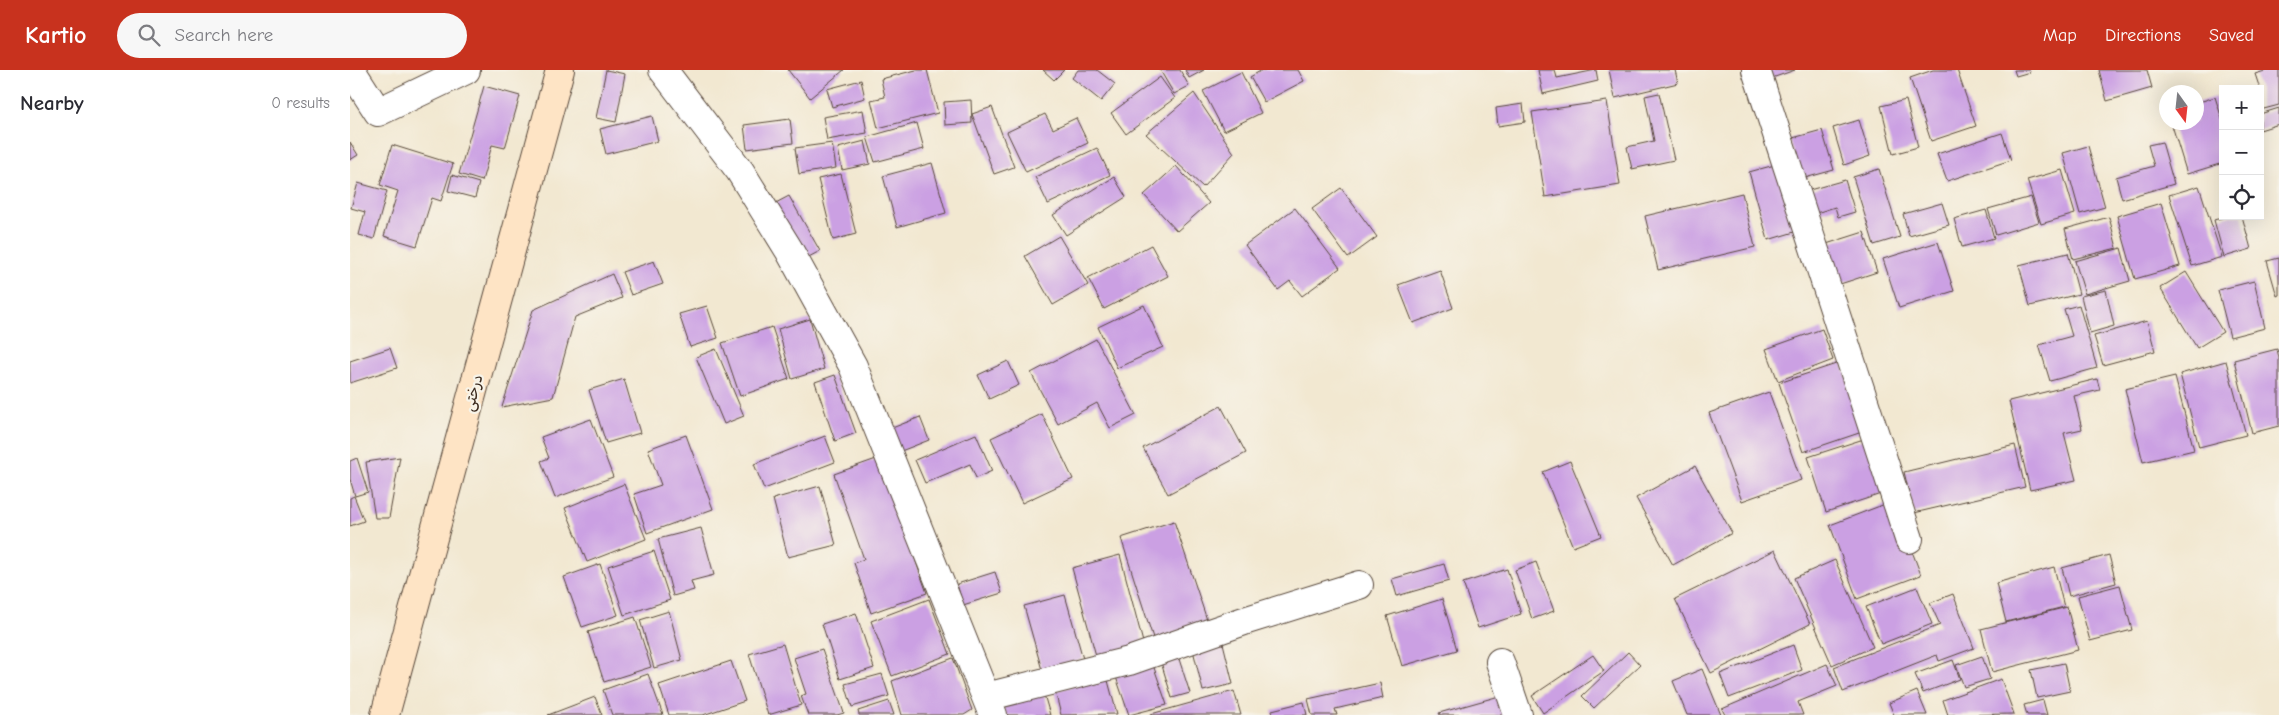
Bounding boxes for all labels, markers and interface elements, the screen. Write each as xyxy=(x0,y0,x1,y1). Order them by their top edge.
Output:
search box xyxy=(117,13,467,58)
text: Kartio xyxy=(25,21,87,49)
icon: search xyxy=(135,21,163,49)
text: Search here xyxy=(175,24,273,46)
text: Map xyxy=(2043,25,2077,46)
text: Directions xyxy=(2105,25,2181,46)
text: Saved xyxy=(2209,25,2254,46)
north arrow xyxy=(2159,85,2204,130)
map controls xyxy=(2219,85,2264,220)
button: + xyxy=(2219,85,2264,130)
text: Nearby xyxy=(20,91,84,115)
text: 0 results xyxy=(271,94,330,112)
button: − xyxy=(2219,130,2264,175)
button: locate xyxy=(2219,175,2264,220)
street label: درختی xyxy=(459,373,487,414)

